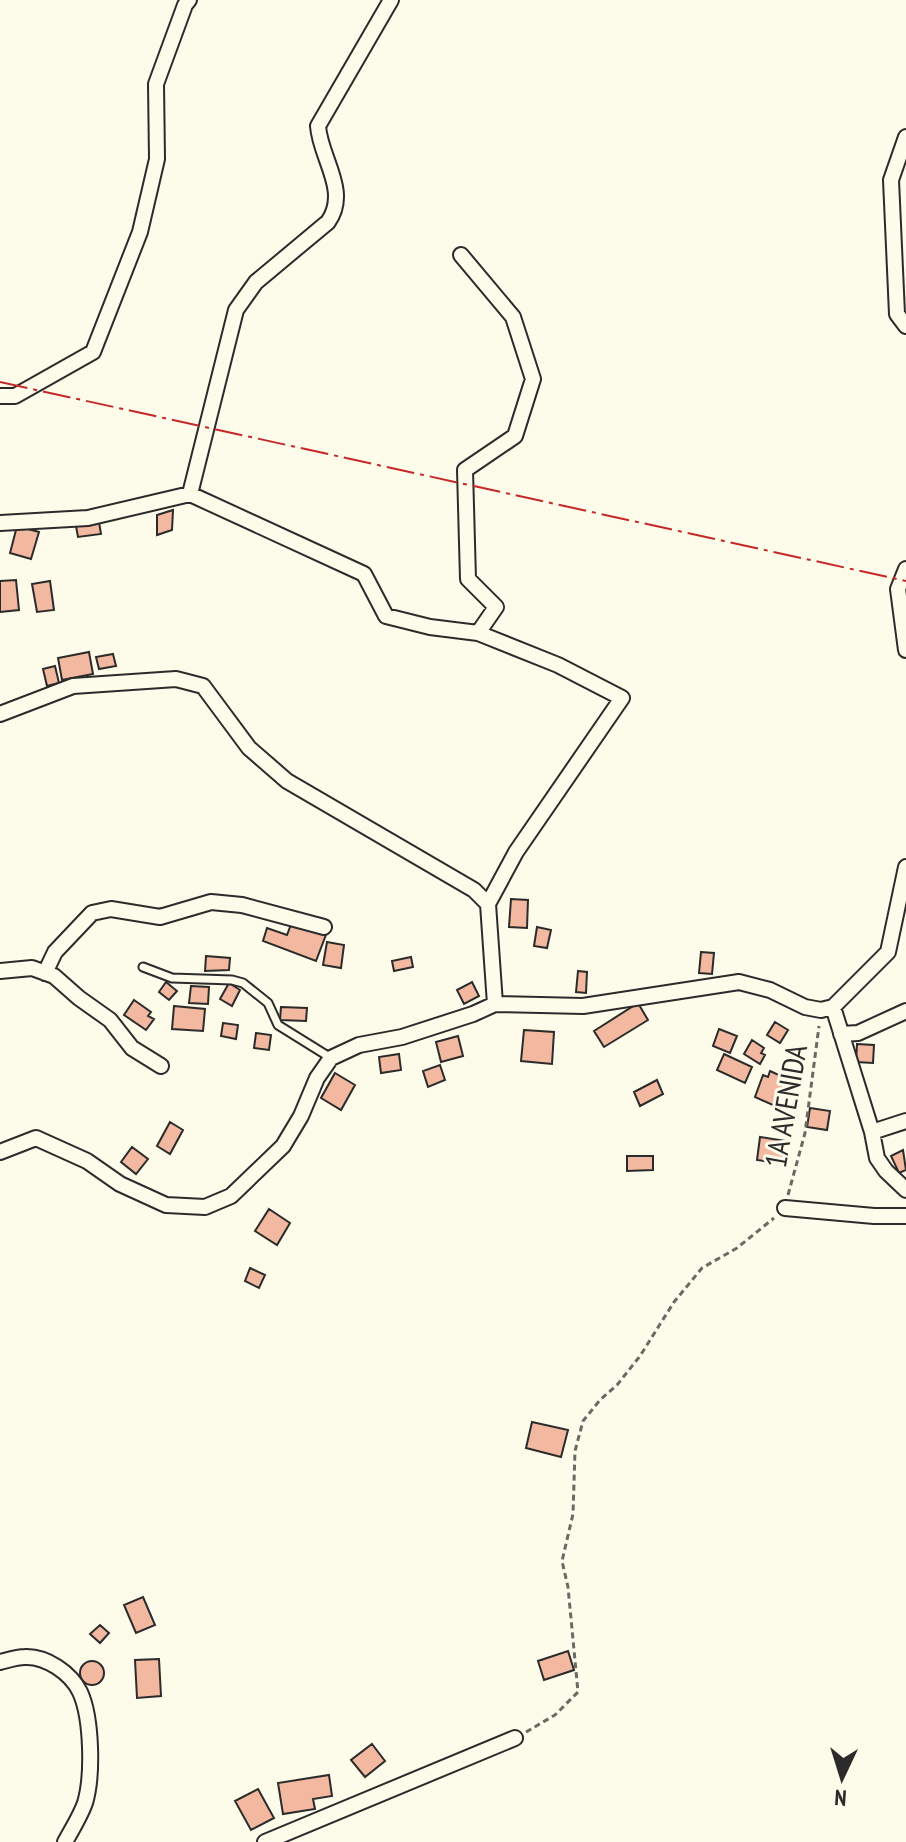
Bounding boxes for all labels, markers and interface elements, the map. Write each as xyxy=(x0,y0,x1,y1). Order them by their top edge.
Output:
street label: 1A AVENIDA xyxy=(755,1041,815,1171)
north arrow xyxy=(802,1738,882,1818)
text: N xyxy=(834,1784,848,1812)

